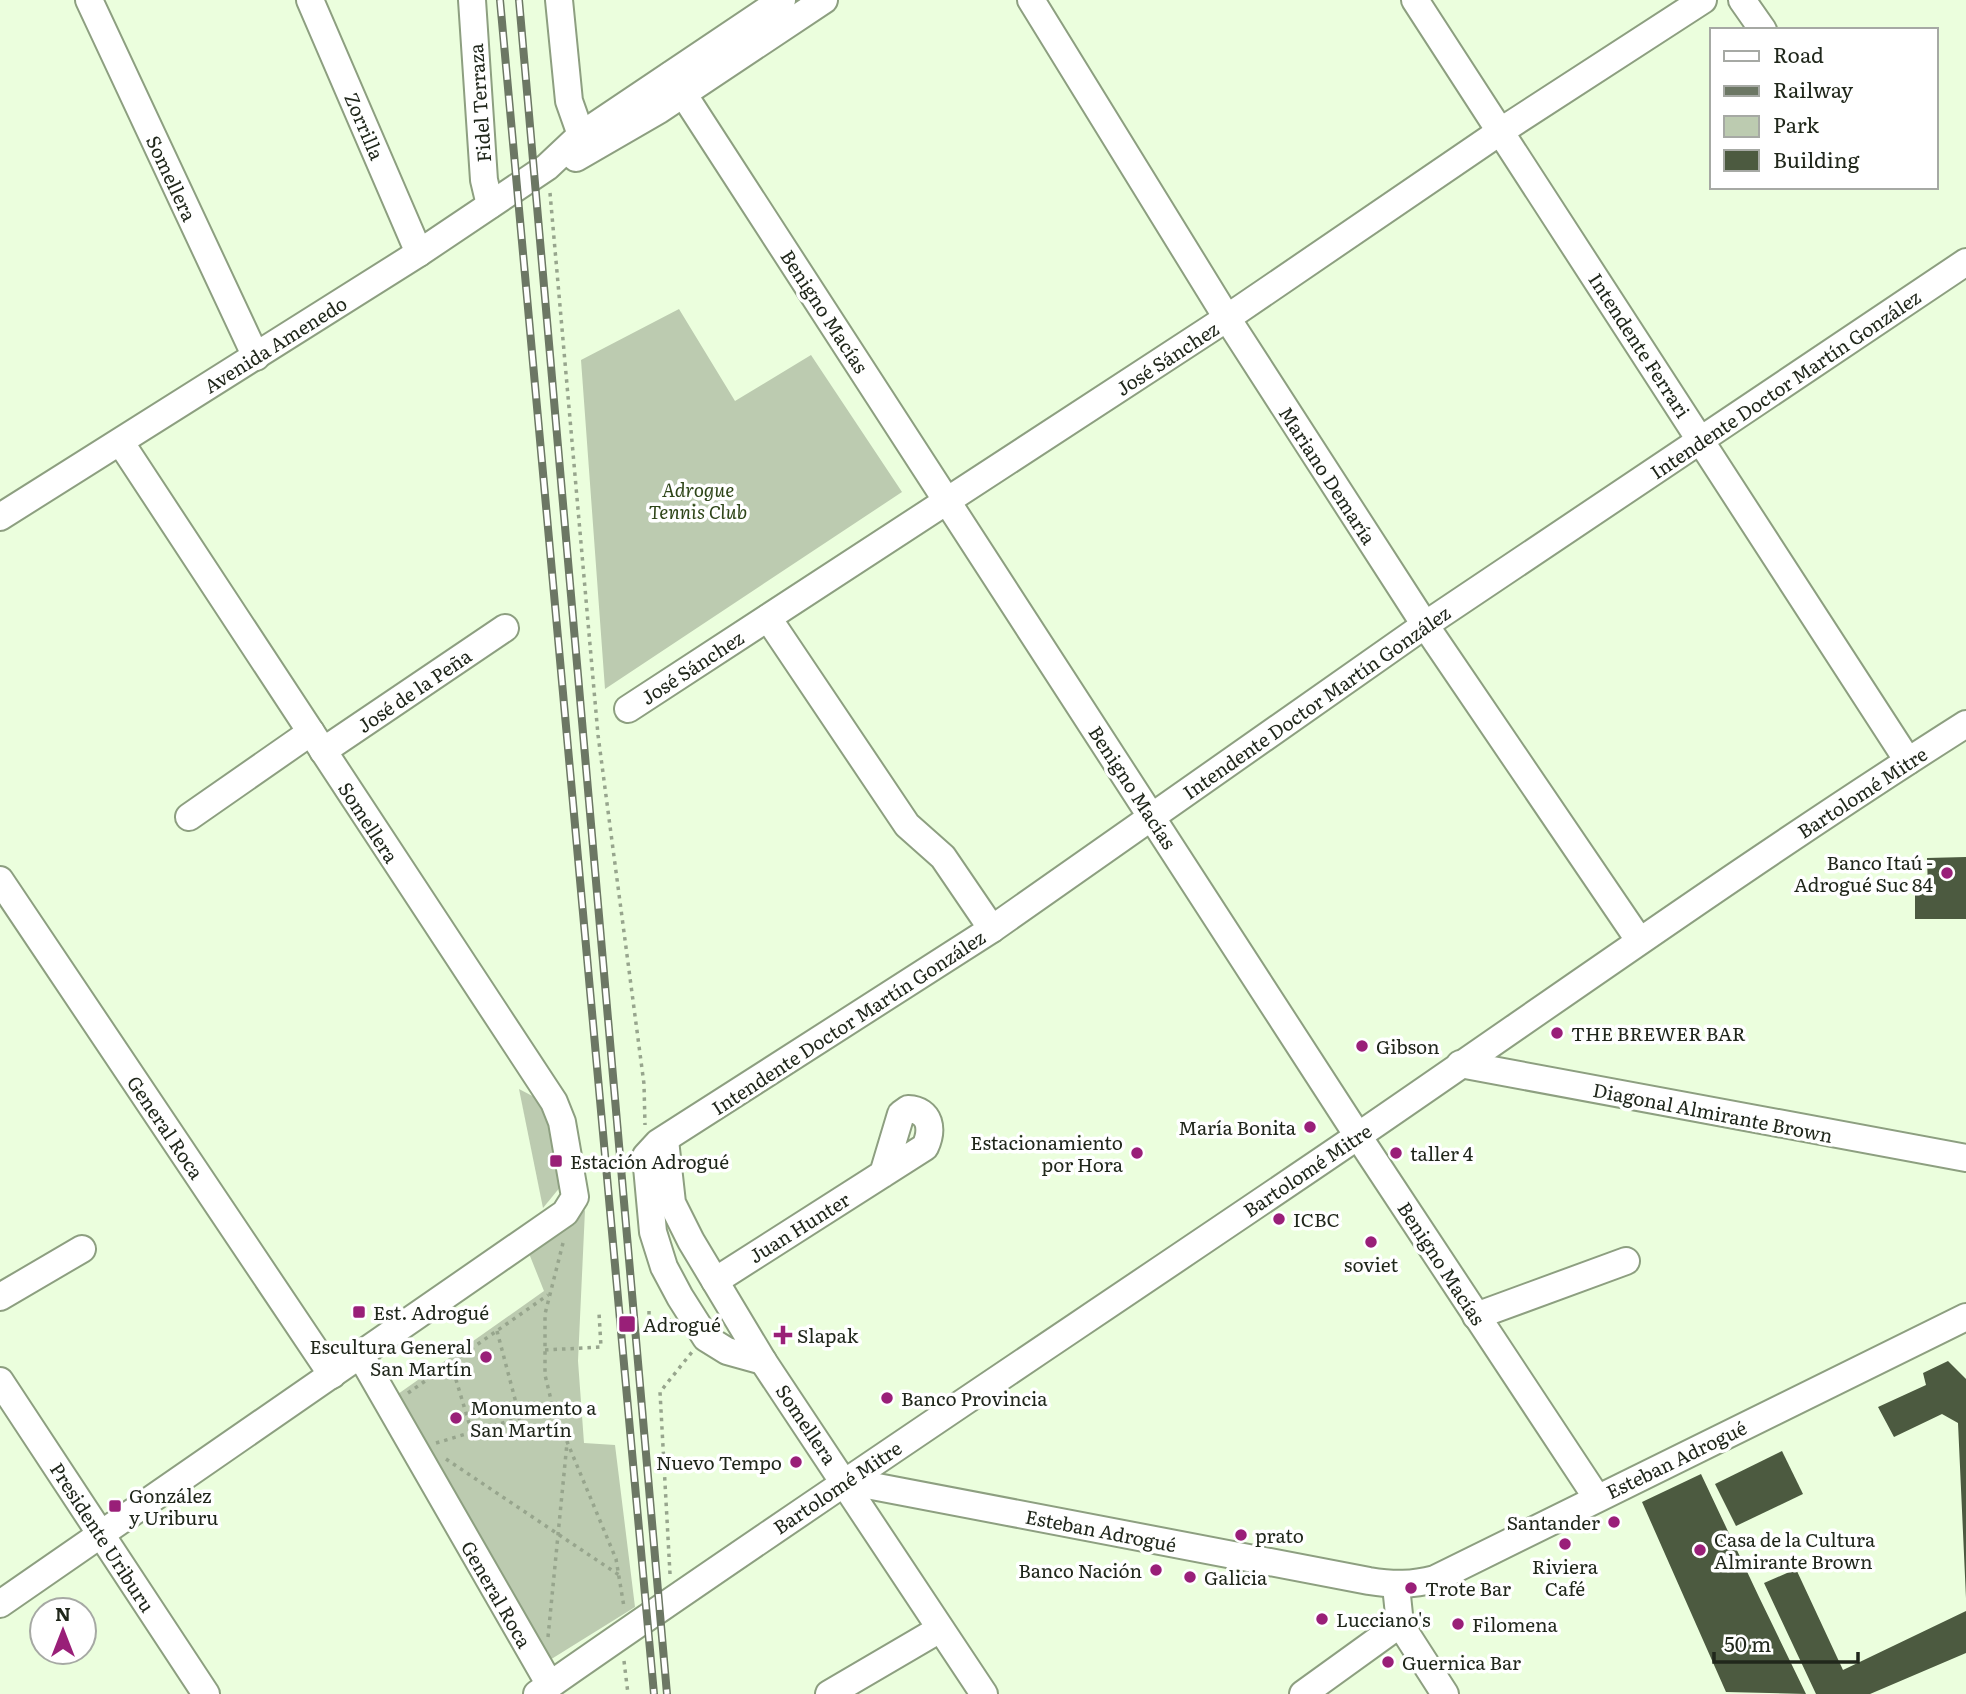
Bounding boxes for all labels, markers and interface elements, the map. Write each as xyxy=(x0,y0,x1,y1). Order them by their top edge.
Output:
legend xyxy=(1710,28,1938,189)
text: Road xyxy=(1773,38,1824,69)
street label: Fidel Terraza xyxy=(461,42,497,163)
text: Railway xyxy=(1773,73,1854,104)
street label: Zorrilla xyxy=(338,88,392,165)
text: Park xyxy=(1773,108,1819,139)
street label: Somellera xyxy=(140,131,204,226)
text: Building xyxy=(1773,143,1860,174)
street label: Benigno Macías xyxy=(774,244,876,379)
street label: Intendente Ferrari xyxy=(1583,267,1697,423)
street label: Intendente Doctor Martín González xyxy=(1644,283,1926,485)
street label: Avenida Amenedo xyxy=(198,289,352,399)
street label: José Sánchez xyxy=(1110,314,1224,402)
street label: Mariano Demaría xyxy=(1273,400,1384,550)
park label: Adrogue Tennis Club xyxy=(649,475,747,525)
street label: Intendente Doctor Martín González xyxy=(1177,599,1455,805)
street label: José Sánchez xyxy=(635,623,749,711)
street label: José de la Peña xyxy=(351,641,477,739)
street label: Benigno Macías xyxy=(1082,720,1184,855)
street label: Bartolomé Mitre xyxy=(1792,739,1933,845)
street label: Somellera xyxy=(332,776,406,869)
place label: Banco Itaú - Adrogué Suc 84 xyxy=(1794,848,1934,898)
marker: Banco Itaú - Adrogué Suc 84 xyxy=(1939,865,1955,881)
street label: Intendente Doctor Martín González xyxy=(706,923,990,1121)
place label: THE BREWER BAR xyxy=(1571,1019,1746,1047)
marker: THE BREWER BAR xyxy=(1549,1025,1565,1041)
place label: Gibson xyxy=(1376,1032,1440,1060)
marker: Gibson xyxy=(1354,1038,1370,1054)
street label: General Roca xyxy=(121,1070,211,1185)
street label: Diagonal Almirante Brown xyxy=(1591,1075,1835,1149)
place label: María Bonita xyxy=(1178,1113,1297,1141)
street label: Bartolomé Mitre xyxy=(1237,1116,1377,1223)
marker: María Bonita xyxy=(1302,1119,1318,1135)
place label: Estacionamiento por Hora xyxy=(970,1128,1124,1178)
place label: taller 4 xyxy=(1410,1139,1474,1167)
marker: Estacionamiento por Hora xyxy=(1129,1145,1145,1161)
marker: taller 4 xyxy=(1388,1145,1404,1161)
place label: Estación Adrogué xyxy=(570,1147,729,1175)
marker: Estación Adrogué xyxy=(548,1153,564,1169)
street label: Juan Hunter xyxy=(743,1185,855,1269)
street label: Benigno Macías xyxy=(1391,1196,1493,1331)
place label: ICBC xyxy=(1293,1205,1340,1233)
marker: ICBC xyxy=(1271,1211,1287,1227)
marker: soviet xyxy=(1363,1234,1379,1250)
place label: soviet xyxy=(1344,1250,1398,1278)
place label: Est. Adrogué xyxy=(373,1298,489,1326)
marker: Est. Adrogué xyxy=(351,1304,367,1320)
place label: Adrogué xyxy=(643,1310,721,1338)
marker: Adrogué xyxy=(617,1314,637,1334)
place label: Slapak xyxy=(797,1321,859,1349)
marker: Slapak xyxy=(775,1327,791,1343)
place label: Escultura General San Martín xyxy=(309,1332,472,1382)
marker: Escultura General San Martín xyxy=(478,1349,494,1365)
street label: Somellera xyxy=(770,1378,845,1470)
place label: Banco Provincia xyxy=(901,1384,1048,1412)
marker: Banco Provincia xyxy=(879,1390,895,1406)
place label: Monumento a San Martín xyxy=(470,1393,597,1443)
marker: Monumento a San Martín xyxy=(448,1410,464,1426)
street label: Esteban Adrogué xyxy=(1601,1413,1751,1505)
street label: Bartolomé Mitre xyxy=(767,1433,907,1540)
place label: Nuevo Tempo xyxy=(656,1448,782,1476)
marker: Nuevo Tempo xyxy=(788,1454,804,1470)
street label: Presidente Uriburu xyxy=(44,1457,162,1617)
place label: González y Uriburu xyxy=(129,1481,218,1531)
marker: González y Uriburu xyxy=(107,1498,123,1514)
street label: Esteban Adrogué xyxy=(1023,1502,1179,1558)
place label: Santander xyxy=(1507,1508,1600,1536)
marker: Santander xyxy=(1606,1514,1622,1530)
place label: prato xyxy=(1255,1521,1304,1549)
place label: Casa de la Cultura Almirante Brown xyxy=(1714,1525,1876,1575)
marker: prato xyxy=(1233,1527,1249,1543)
street label: General Roca xyxy=(455,1535,539,1653)
marker: Riviera Café xyxy=(1557,1536,1573,1552)
marker: Casa de la Cultura Almirante Brown xyxy=(1692,1542,1708,1558)
place label: Riviera Café xyxy=(1532,1552,1599,1602)
place label: Banco Nación xyxy=(1018,1556,1142,1584)
marker: Banco Nación xyxy=(1148,1562,1164,1578)
place label: Galicia xyxy=(1204,1563,1268,1591)
marker: Galicia xyxy=(1182,1569,1198,1585)
place label: Trote Bar xyxy=(1425,1574,1511,1602)
marker: Trote Bar xyxy=(1403,1580,1419,1596)
north arrow xyxy=(28,1596,98,1666)
text: N xyxy=(55,1599,71,1627)
place label: Lucciano's xyxy=(1336,1605,1431,1633)
place label: Filomena xyxy=(1472,1610,1559,1638)
marker: Lucciano's xyxy=(1314,1611,1330,1627)
marker: Filomena xyxy=(1450,1616,1466,1632)
scale bar xyxy=(1714,1620,1857,1664)
text: 50 m xyxy=(1724,1627,1771,1658)
place label: Guernica Bar xyxy=(1402,1648,1521,1676)
marker: Guernica Bar xyxy=(1380,1654,1396,1670)

